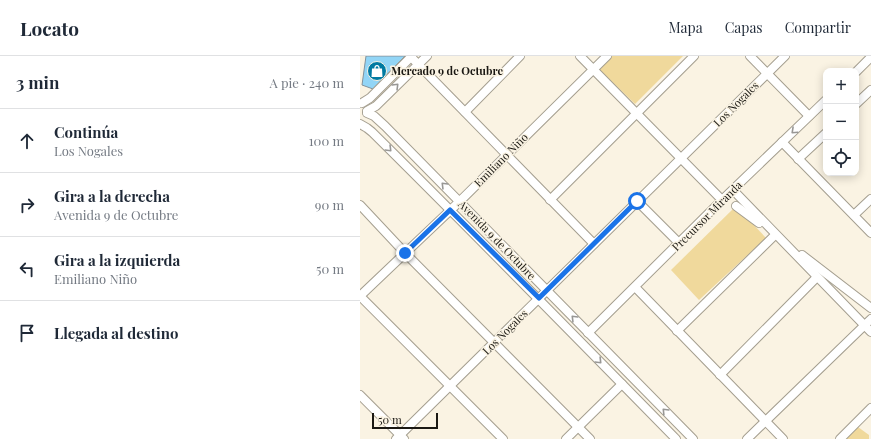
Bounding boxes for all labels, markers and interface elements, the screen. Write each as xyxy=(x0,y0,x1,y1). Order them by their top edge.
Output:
text: Locato xyxy=(20,15,79,41)
text: Mapa xyxy=(668,18,703,37)
text: Capas xyxy=(725,18,763,37)
text: Compartir xyxy=(785,18,851,37)
shop icon: Mercado 9 de Octubre xyxy=(366,60,388,82)
place label: Mercado 9 de Octubre xyxy=(391,63,503,78)
map controls xyxy=(823,68,859,176)
button: + xyxy=(823,68,859,104)
text: 3 min xyxy=(16,71,59,93)
text: A pie · 240 m xyxy=(269,74,344,91)
street label: Los Nogales xyxy=(710,78,762,130)
one-way arrow xyxy=(391,83,399,91)
button: − xyxy=(823,104,859,140)
text: Continúa xyxy=(54,122,118,142)
one-way arrow xyxy=(791,126,798,133)
street label: Emiliano Niño xyxy=(470,129,531,190)
icon: ahead xyxy=(16,130,38,152)
text: 100 m xyxy=(309,132,344,149)
button: locate xyxy=(823,140,859,176)
text: Los Nogales xyxy=(54,142,123,159)
one-way arrow xyxy=(384,144,392,152)
street label: Precursor Miranda xyxy=(668,177,745,254)
one-way arrow xyxy=(441,182,449,190)
text: Gira a la derecha xyxy=(54,186,170,206)
route start xyxy=(628,192,646,210)
icon: right xyxy=(16,194,38,216)
text: 90 m xyxy=(315,196,344,213)
street label: Avenida 9 de Octubre xyxy=(455,196,540,283)
text: Avenida 9 de Octubre xyxy=(54,206,178,223)
route end xyxy=(396,244,414,262)
text: Gira a la izquierda xyxy=(54,250,180,270)
icon: left xyxy=(16,258,38,280)
text: 50 m xyxy=(316,260,344,277)
text: Emiliano Niño xyxy=(54,270,137,287)
street label: Los Nogales xyxy=(479,306,531,358)
one-way arrow xyxy=(571,315,579,323)
icon: arrive xyxy=(16,322,38,344)
text: Llegada al destino xyxy=(54,323,178,343)
one-way arrow xyxy=(595,356,602,364)
one-way arrow xyxy=(662,408,670,416)
scale bar xyxy=(372,411,438,430)
text: 50 m xyxy=(378,412,402,427)

